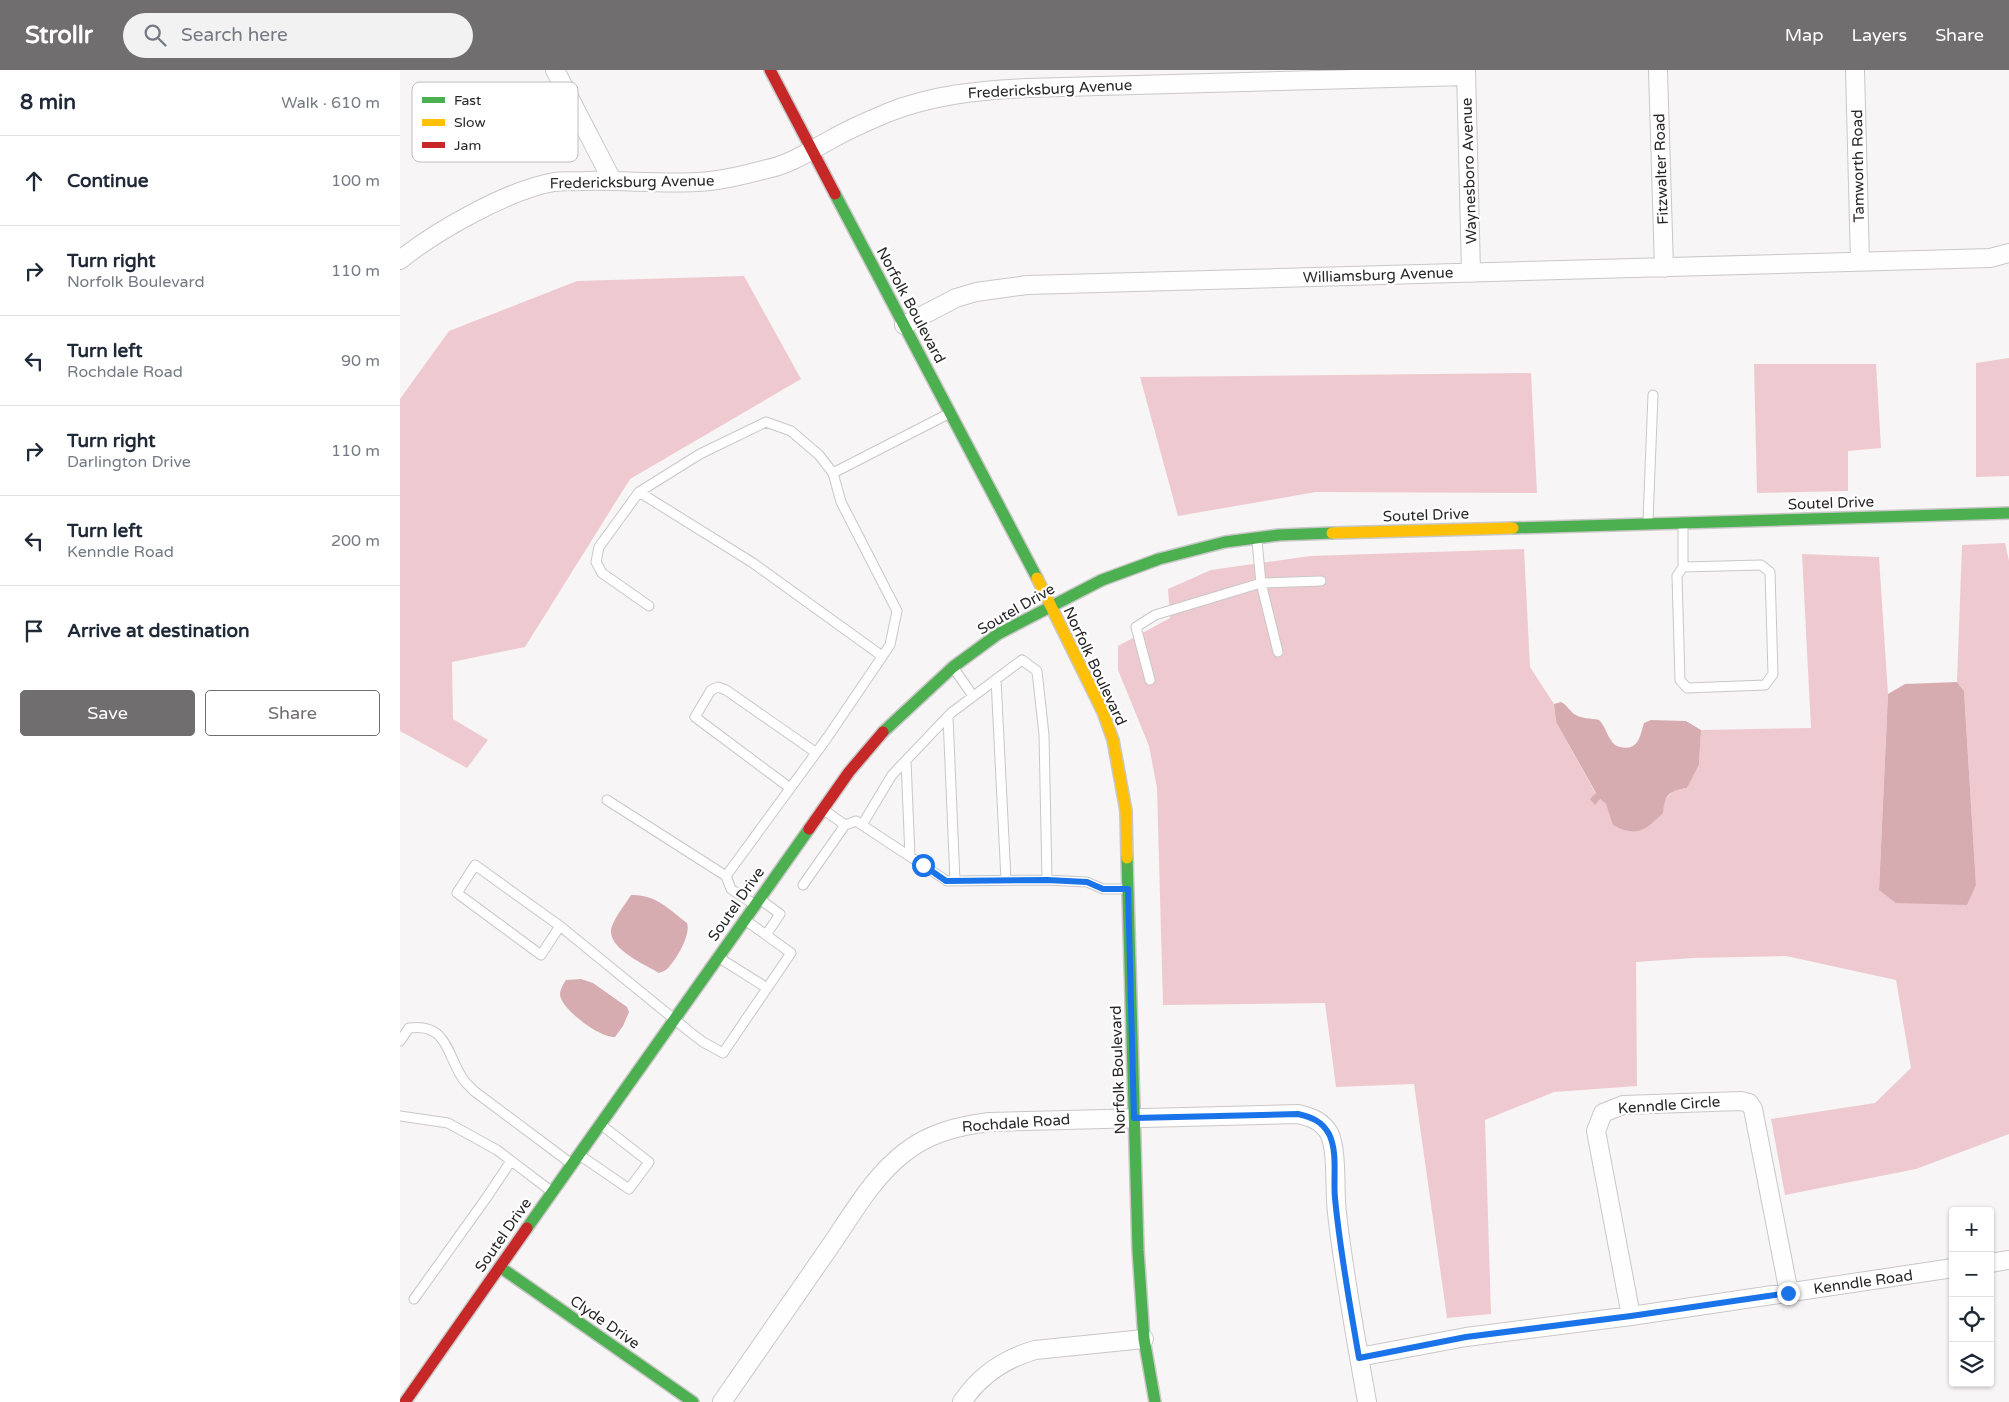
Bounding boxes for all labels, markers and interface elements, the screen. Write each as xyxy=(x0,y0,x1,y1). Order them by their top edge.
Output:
search box xyxy=(123,13,473,58)
text: Strollr xyxy=(25,21,93,50)
icon: search xyxy=(141,21,169,49)
text: Search here xyxy=(181,24,288,46)
text: Map xyxy=(1785,24,1824,46)
text: Layers xyxy=(1852,24,1907,46)
text: Share xyxy=(1935,24,1984,46)
street label: Fredericksburg Avenue xyxy=(967,76,1133,102)
legend xyxy=(412,82,578,162)
text: 8 min xyxy=(20,90,76,115)
text: Fast xyxy=(454,92,482,109)
text: Walk · 610 m xyxy=(281,93,380,113)
street label: Waynesboro Avenue xyxy=(1457,97,1481,245)
street label: Tamworth Road xyxy=(1848,109,1868,223)
street label: Fitzwalter Road xyxy=(1650,113,1672,225)
text: Slow xyxy=(454,114,486,131)
text: Jam xyxy=(454,137,481,154)
icon: ahead xyxy=(20,167,48,195)
text: Continue xyxy=(67,170,149,192)
text: 100 m xyxy=(331,171,380,191)
street label: Fredericksburg Avenue xyxy=(550,172,714,192)
street label: Norfolk Boulevard xyxy=(873,244,949,366)
text: Turn right xyxy=(67,250,155,272)
icon: right xyxy=(20,257,48,285)
text: 110 m xyxy=(331,261,380,281)
street label: Williamsburg Avenue xyxy=(1302,263,1454,287)
text: Norfolk Boulevard xyxy=(67,272,205,292)
text: Turn left xyxy=(67,340,143,362)
icon: left xyxy=(20,347,48,375)
text: 90 m xyxy=(341,351,380,371)
text: Rochdale Road xyxy=(67,362,183,382)
text: Turn right xyxy=(67,430,155,452)
icon: right xyxy=(20,437,48,465)
text: 110 m xyxy=(331,441,380,461)
text: Darlington Drive xyxy=(67,452,191,472)
street label: Soutel Drive xyxy=(1788,493,1874,513)
street label: Soutel Drive xyxy=(1383,505,1469,525)
text: Turn left xyxy=(67,520,143,542)
icon: left xyxy=(20,527,48,555)
text: 200 m xyxy=(331,531,380,551)
text: Kenndle Road xyxy=(67,542,174,562)
street label: Soutel Drive xyxy=(974,580,1058,638)
street label: Norfolk Boulevard xyxy=(1060,604,1130,728)
icon: arrive xyxy=(20,617,48,645)
text: Arrive at destination xyxy=(67,620,250,642)
button: Save xyxy=(20,690,195,736)
button: Share xyxy=(205,690,380,736)
route start xyxy=(912,854,935,877)
street label: Soutel Drive xyxy=(704,864,768,944)
street label: Norfolk Boulevard xyxy=(1107,1005,1129,1135)
street label: Kenndle Circle xyxy=(1617,1092,1721,1118)
street label: Rochdale Road xyxy=(961,1110,1071,1136)
street label: Soutel Drive xyxy=(471,1195,535,1275)
map controls xyxy=(1949,1207,1994,1387)
button: + xyxy=(1949,1207,1994,1252)
button: − xyxy=(1949,1252,1994,1297)
street label: Kenndle Road xyxy=(1812,1266,1914,1298)
route end xyxy=(1777,1282,1800,1305)
street label: Clyde Drive xyxy=(567,1291,643,1353)
button: locate xyxy=(1949,1297,1994,1342)
button: layers xyxy=(1949,1342,1994,1387)

